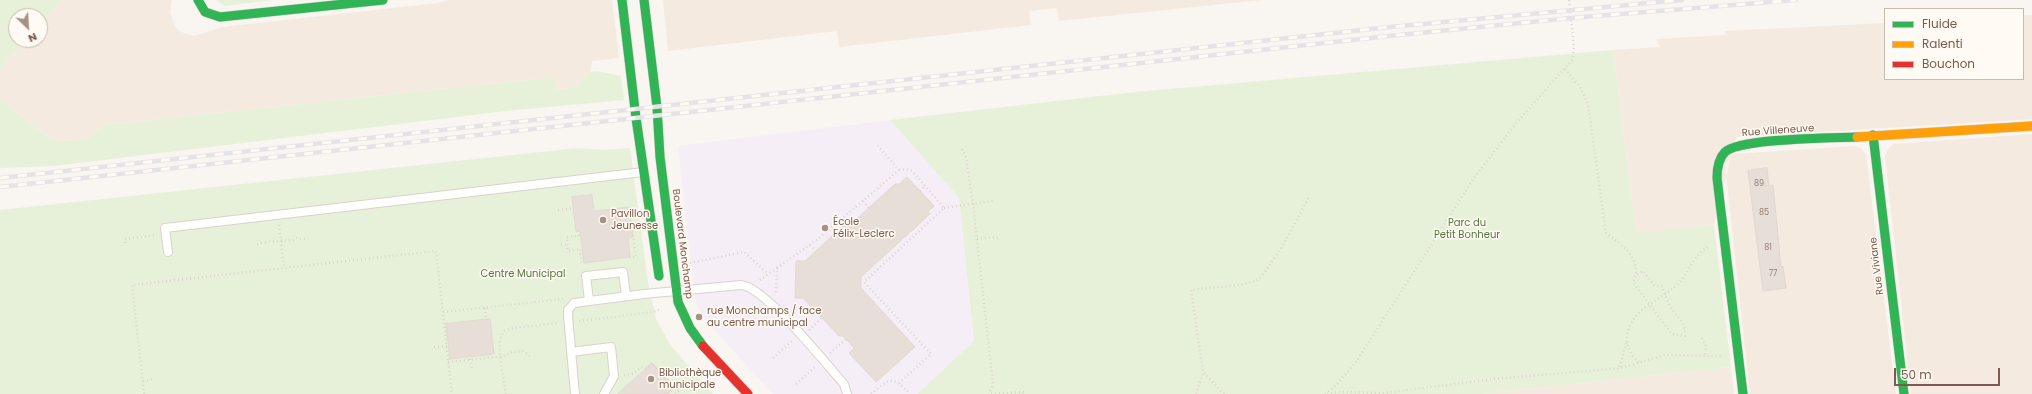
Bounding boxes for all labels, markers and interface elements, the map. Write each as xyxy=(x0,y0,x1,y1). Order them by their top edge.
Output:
north arrow xyxy=(8,8,48,48)
legend xyxy=(1884,8,2024,80)
text: Fluide xyxy=(1922,15,1957,32)
text: N xyxy=(26,29,40,47)
text: Ralenti xyxy=(1922,35,1963,52)
text: Bouchon xyxy=(1922,55,1975,72)
street label: Rue Villeneuve xyxy=(1741,122,1815,140)
house number: 89 xyxy=(1754,179,1764,189)
street label: Boulevard Monchamp xyxy=(669,188,695,300)
place label: Pavillon Jeunesse xyxy=(611,208,658,232)
house number: 85 xyxy=(1759,208,1769,218)
marker: Pavillon Jeunesse xyxy=(598,215,608,225)
place label: École Félix-Leclerc xyxy=(833,216,895,240)
park label: Parc du Petit Bonheur xyxy=(1434,217,1500,240)
marker: École Félix-Leclerc xyxy=(820,223,830,233)
street label: Rue Viviane xyxy=(1868,236,1886,296)
house number: 81 xyxy=(1764,243,1772,253)
park label: Centre Municipal xyxy=(481,268,565,280)
house number: 77 xyxy=(1769,269,1777,279)
place label: rue Monchamps / face au centre municipal xyxy=(707,305,821,328)
marker: rue Monchamps / face au centre municipal xyxy=(694,312,704,322)
scale bar xyxy=(1896,360,2002,386)
text: 50 m xyxy=(1901,366,1932,383)
place label: Bibliothèque municipale xyxy=(659,367,721,390)
marker: Bibliothèque municipale xyxy=(646,374,656,384)

